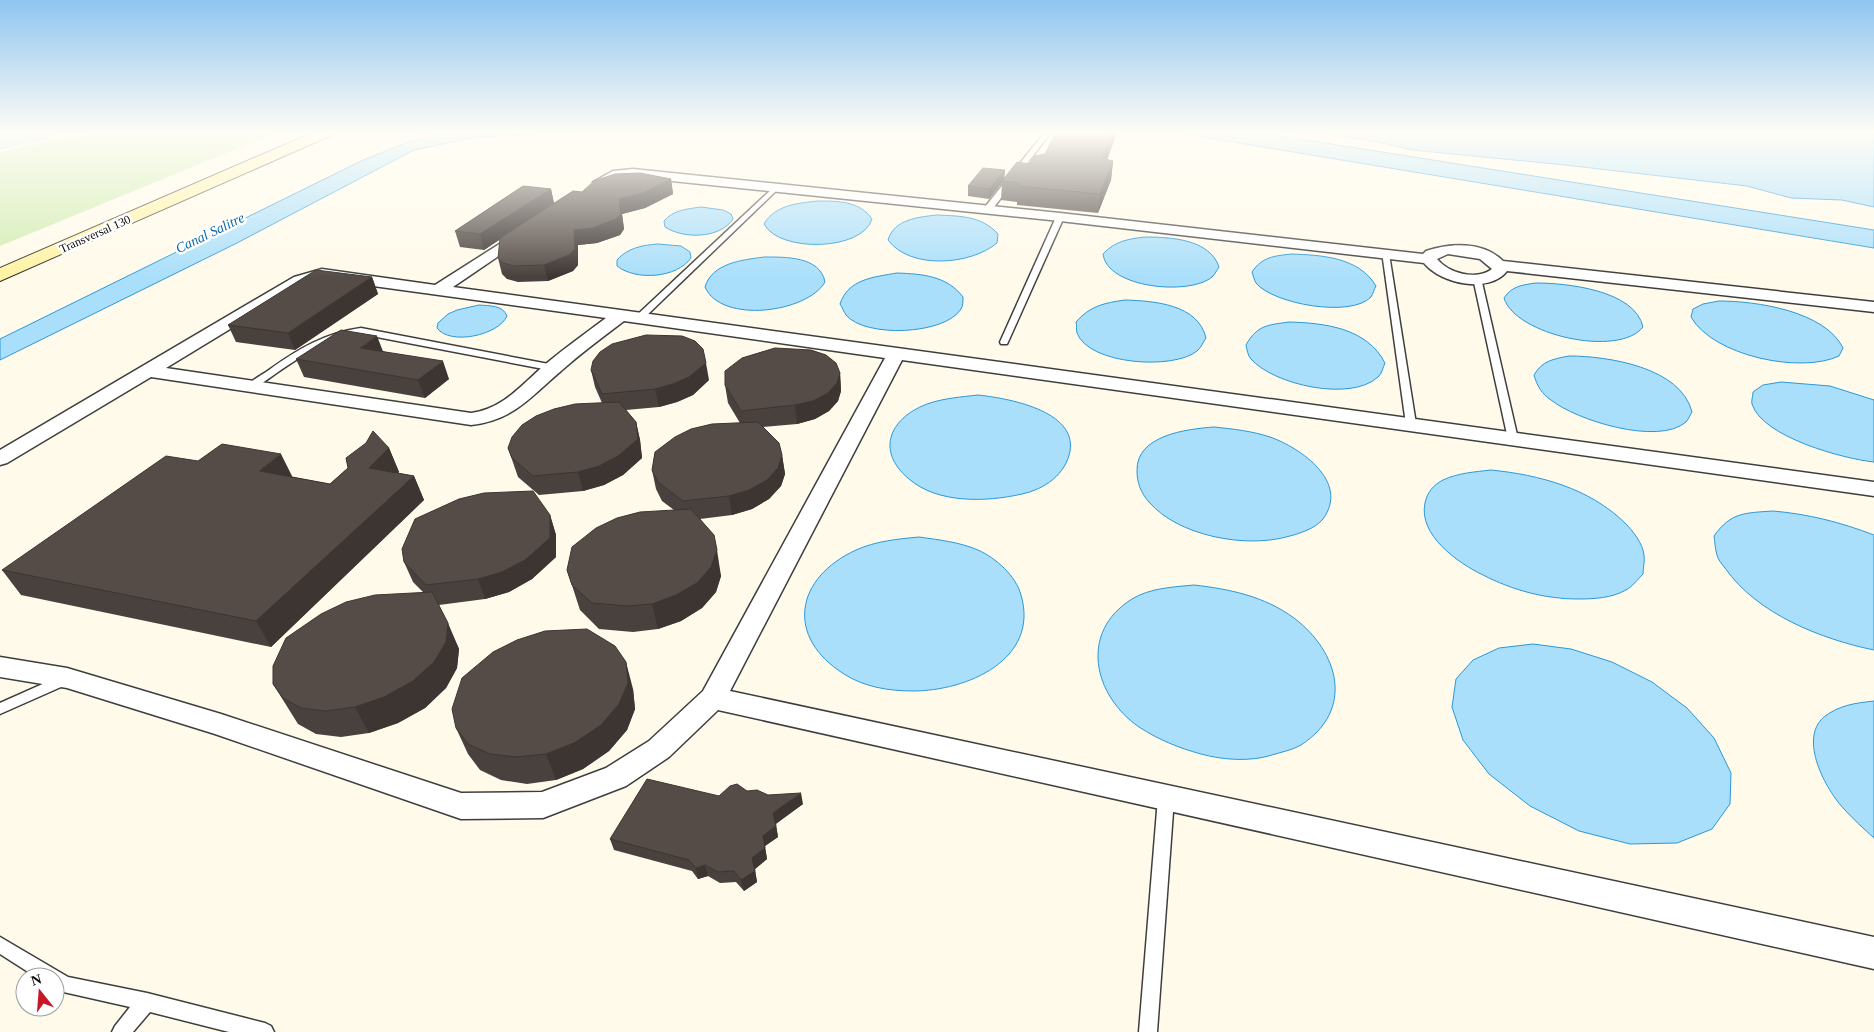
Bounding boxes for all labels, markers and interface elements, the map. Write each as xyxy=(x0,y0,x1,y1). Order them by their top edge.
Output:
water label: Canal Salitre xyxy=(173,210,247,256)
street label: Transversal 130 xyxy=(57,212,133,256)
north arrow xyxy=(15,967,65,1017)
text: N xyxy=(29,971,43,989)

